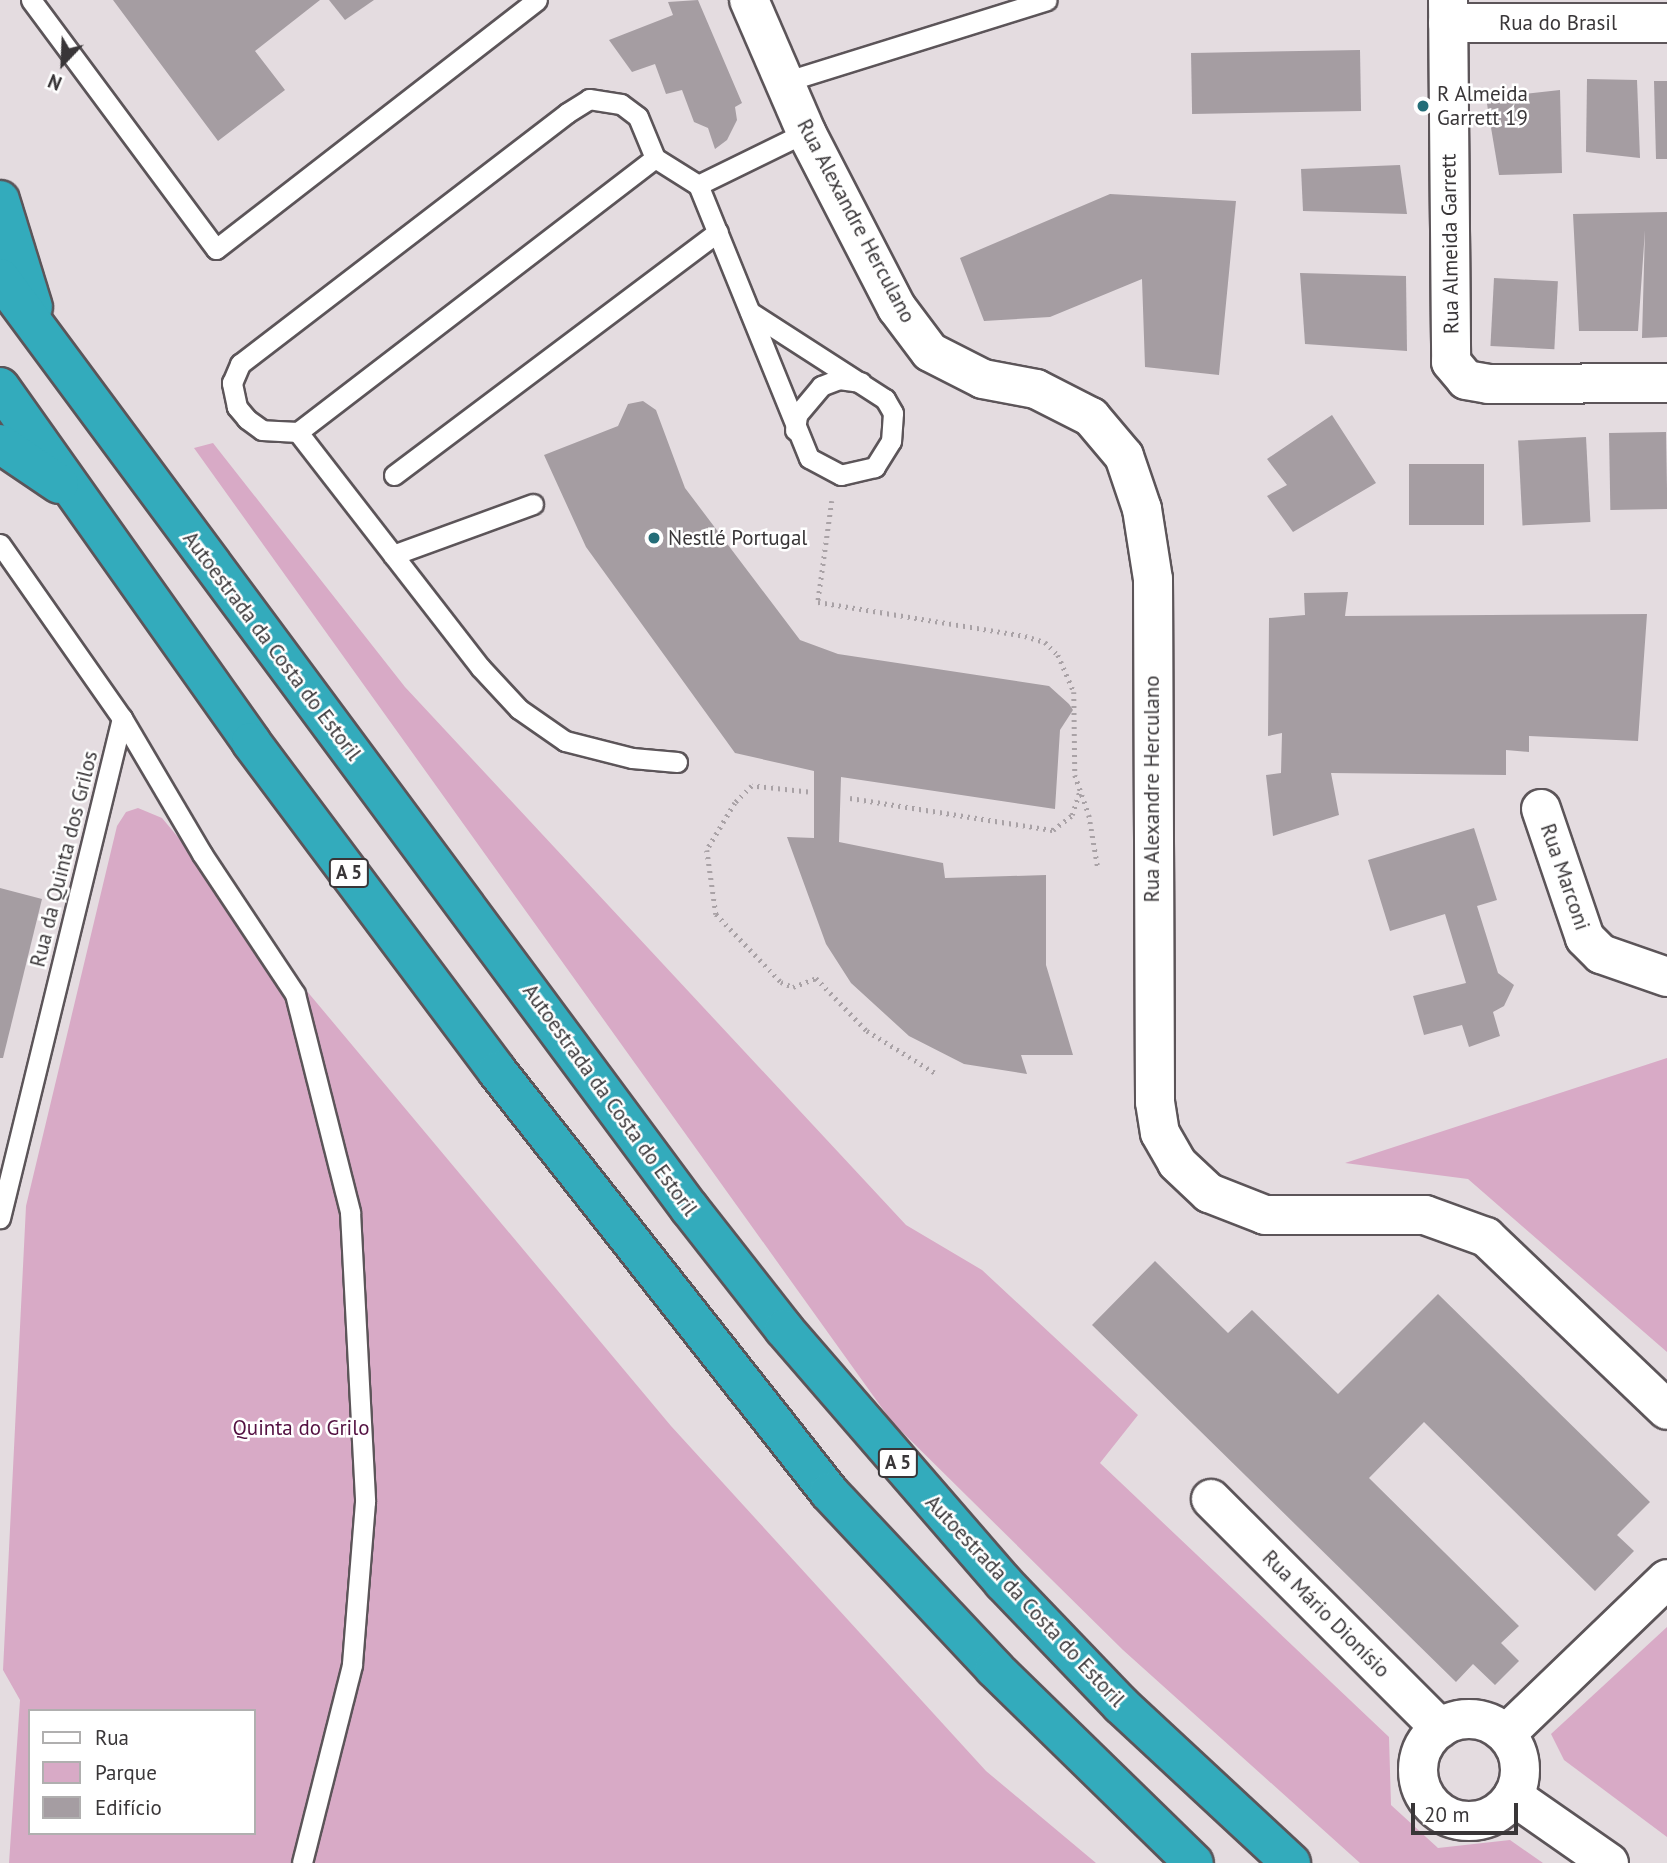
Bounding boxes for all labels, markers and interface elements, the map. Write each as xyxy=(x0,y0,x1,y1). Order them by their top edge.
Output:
street label: Rua do Brasil xyxy=(1499,10,1617,36)
north arrow xyxy=(28,28,98,98)
text: N xyxy=(44,69,65,96)
place label: R Almeida Garrett 19 xyxy=(1437,81,1529,131)
marker: R Almeida Garrett 19 xyxy=(1415,98,1431,114)
street label: Rua Alexandre Herculano xyxy=(791,115,921,327)
street label: Rua Almeida Garrett xyxy=(1436,153,1464,335)
place label: Nestlé Portugal xyxy=(668,525,807,551)
street label: Autoestrada da Costa do Estoril xyxy=(178,526,366,766)
marker: Nestlé Portugal xyxy=(646,530,662,546)
street label: Rua Alexandre Herculano xyxy=(1139,675,1165,903)
street label: Rua da Quinta dos Grilos xyxy=(25,748,103,970)
street label: Rua Marconi xyxy=(1535,820,1595,934)
road number: A 5 xyxy=(328,858,370,888)
street label: Autoestrada da Costa do Estoril xyxy=(517,979,703,1221)
park label: Quinta do Grilo xyxy=(232,1415,370,1441)
road number: A 5 xyxy=(877,1448,919,1478)
street label: Autoestrada da Costa do Estoril xyxy=(920,1490,1130,1712)
street label: Rua Mário Dionísio xyxy=(1257,1545,1395,1683)
legend xyxy=(28,1709,256,1835)
text: Rua xyxy=(95,1724,129,1751)
text: Parque xyxy=(95,1759,157,1786)
scale bar xyxy=(1415,1790,1522,1834)
text: Edifício xyxy=(95,1794,162,1821)
text: 20 m xyxy=(1424,1801,1470,1828)

